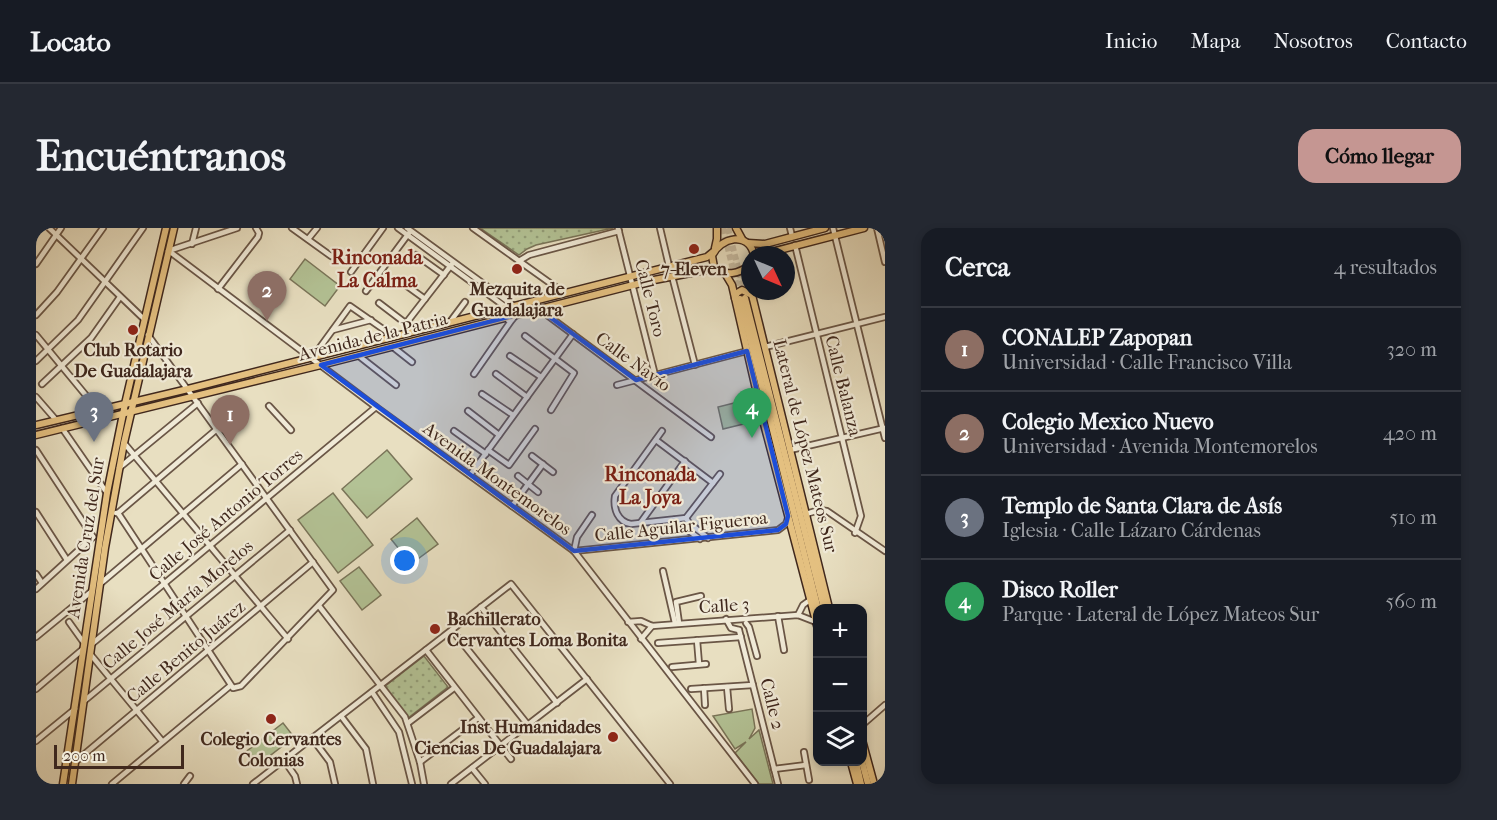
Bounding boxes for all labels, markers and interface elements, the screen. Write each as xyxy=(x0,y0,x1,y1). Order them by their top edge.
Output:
text: Locato xyxy=(30,25,111,58)
text: Inicio xyxy=(1105,29,1157,53)
text: Mapa xyxy=(1190,29,1240,53)
text: Nosotros xyxy=(1273,29,1353,53)
text: Contacto xyxy=(1386,29,1467,53)
button: Cómo llegar xyxy=(1298,129,1461,183)
text: Encuéntranos xyxy=(36,132,286,181)
marker: 7-Eleven xyxy=(687,242,701,256)
district label: Rinconada La Calma xyxy=(331,246,424,292)
north arrow xyxy=(741,246,795,300)
text: Cerca xyxy=(945,252,1010,283)
text: 4 resultados xyxy=(1334,256,1437,279)
street label: Calle Toro xyxy=(630,257,670,339)
place label: 7-Eleven xyxy=(660,259,727,280)
marker: Mezquita de Guadalajara xyxy=(510,262,524,276)
pin: 2 xyxy=(248,272,286,321)
place label: Mezquita de Guadalajara xyxy=(468,279,565,321)
street label: Avenida de la Patria xyxy=(295,308,450,366)
marker: Club Rotario De Guadalajara xyxy=(126,323,140,337)
text: CONALEP Zapopan xyxy=(1002,325,1192,351)
street label: Calle Navío xyxy=(591,328,675,396)
street label: Calle Balanza xyxy=(820,333,866,439)
street label: Lateral de López Mateos Sur xyxy=(768,337,842,555)
text: 1 xyxy=(961,338,968,361)
text: 320 m xyxy=(1387,338,1437,361)
place label: Club Rotario De Guadalajara xyxy=(74,340,193,382)
text: Universidad · Calle Francisco Villa xyxy=(1002,351,1292,374)
pin: 4 xyxy=(732,388,772,438)
pin: 3 xyxy=(74,392,114,442)
pin: 1 xyxy=(210,396,250,445)
text: Colegio Mexico Nuevo xyxy=(1002,409,1214,435)
street label: Avenida Montemorelos xyxy=(418,418,576,540)
text: 2 xyxy=(959,422,970,445)
text: 420 m xyxy=(1383,422,1437,445)
text: Universidad · Avenida Montemorelos xyxy=(1002,435,1318,458)
street label: Calle José Antonio Torres xyxy=(145,444,307,585)
street label: Avenida Cruz del Sur xyxy=(63,456,109,621)
district label: Rinconada La Joya xyxy=(604,463,697,509)
text: Templo de Santa Clara de Asís xyxy=(1002,493,1282,519)
text: 3 xyxy=(960,506,969,529)
text: 510 m xyxy=(1389,506,1437,529)
street label: Calle Aguilar Figueroa xyxy=(593,507,769,547)
text: Iglesia · Calle Lázaro Cárdenas xyxy=(1002,519,1261,542)
street label: Calle José María Morelos xyxy=(98,536,258,674)
your location xyxy=(390,546,419,575)
text: Disco Roller xyxy=(1002,577,1118,603)
text: 4 xyxy=(959,590,970,613)
text: 560 m xyxy=(1386,590,1437,613)
street label: Calle 3 xyxy=(698,594,750,618)
street label: Calle Benito Juárez xyxy=(123,596,250,708)
text: Parque · Lateral de López Mateos Sur xyxy=(1002,603,1319,626)
map controls xyxy=(813,604,867,766)
button: + xyxy=(813,604,867,658)
place label: Bachillerato Cervantes Loma Bonita xyxy=(447,609,628,651)
marker: Bachillerato Cervantes Loma Bonita xyxy=(428,622,442,636)
button: − xyxy=(813,658,867,712)
street label: Calle 2 xyxy=(755,676,789,732)
marker: Colegio Cervantes Colonias xyxy=(264,712,278,726)
button: layers xyxy=(813,712,867,766)
place label: Inst Humanidades Ciencias De Guadalajara xyxy=(414,717,602,759)
place label: Colegio Cervantes Colonias xyxy=(201,729,342,771)
marker: Inst Humanidades Ciencias De Guadalajara xyxy=(606,730,620,744)
scale bar xyxy=(54,742,184,770)
text: 200 m xyxy=(63,746,106,765)

